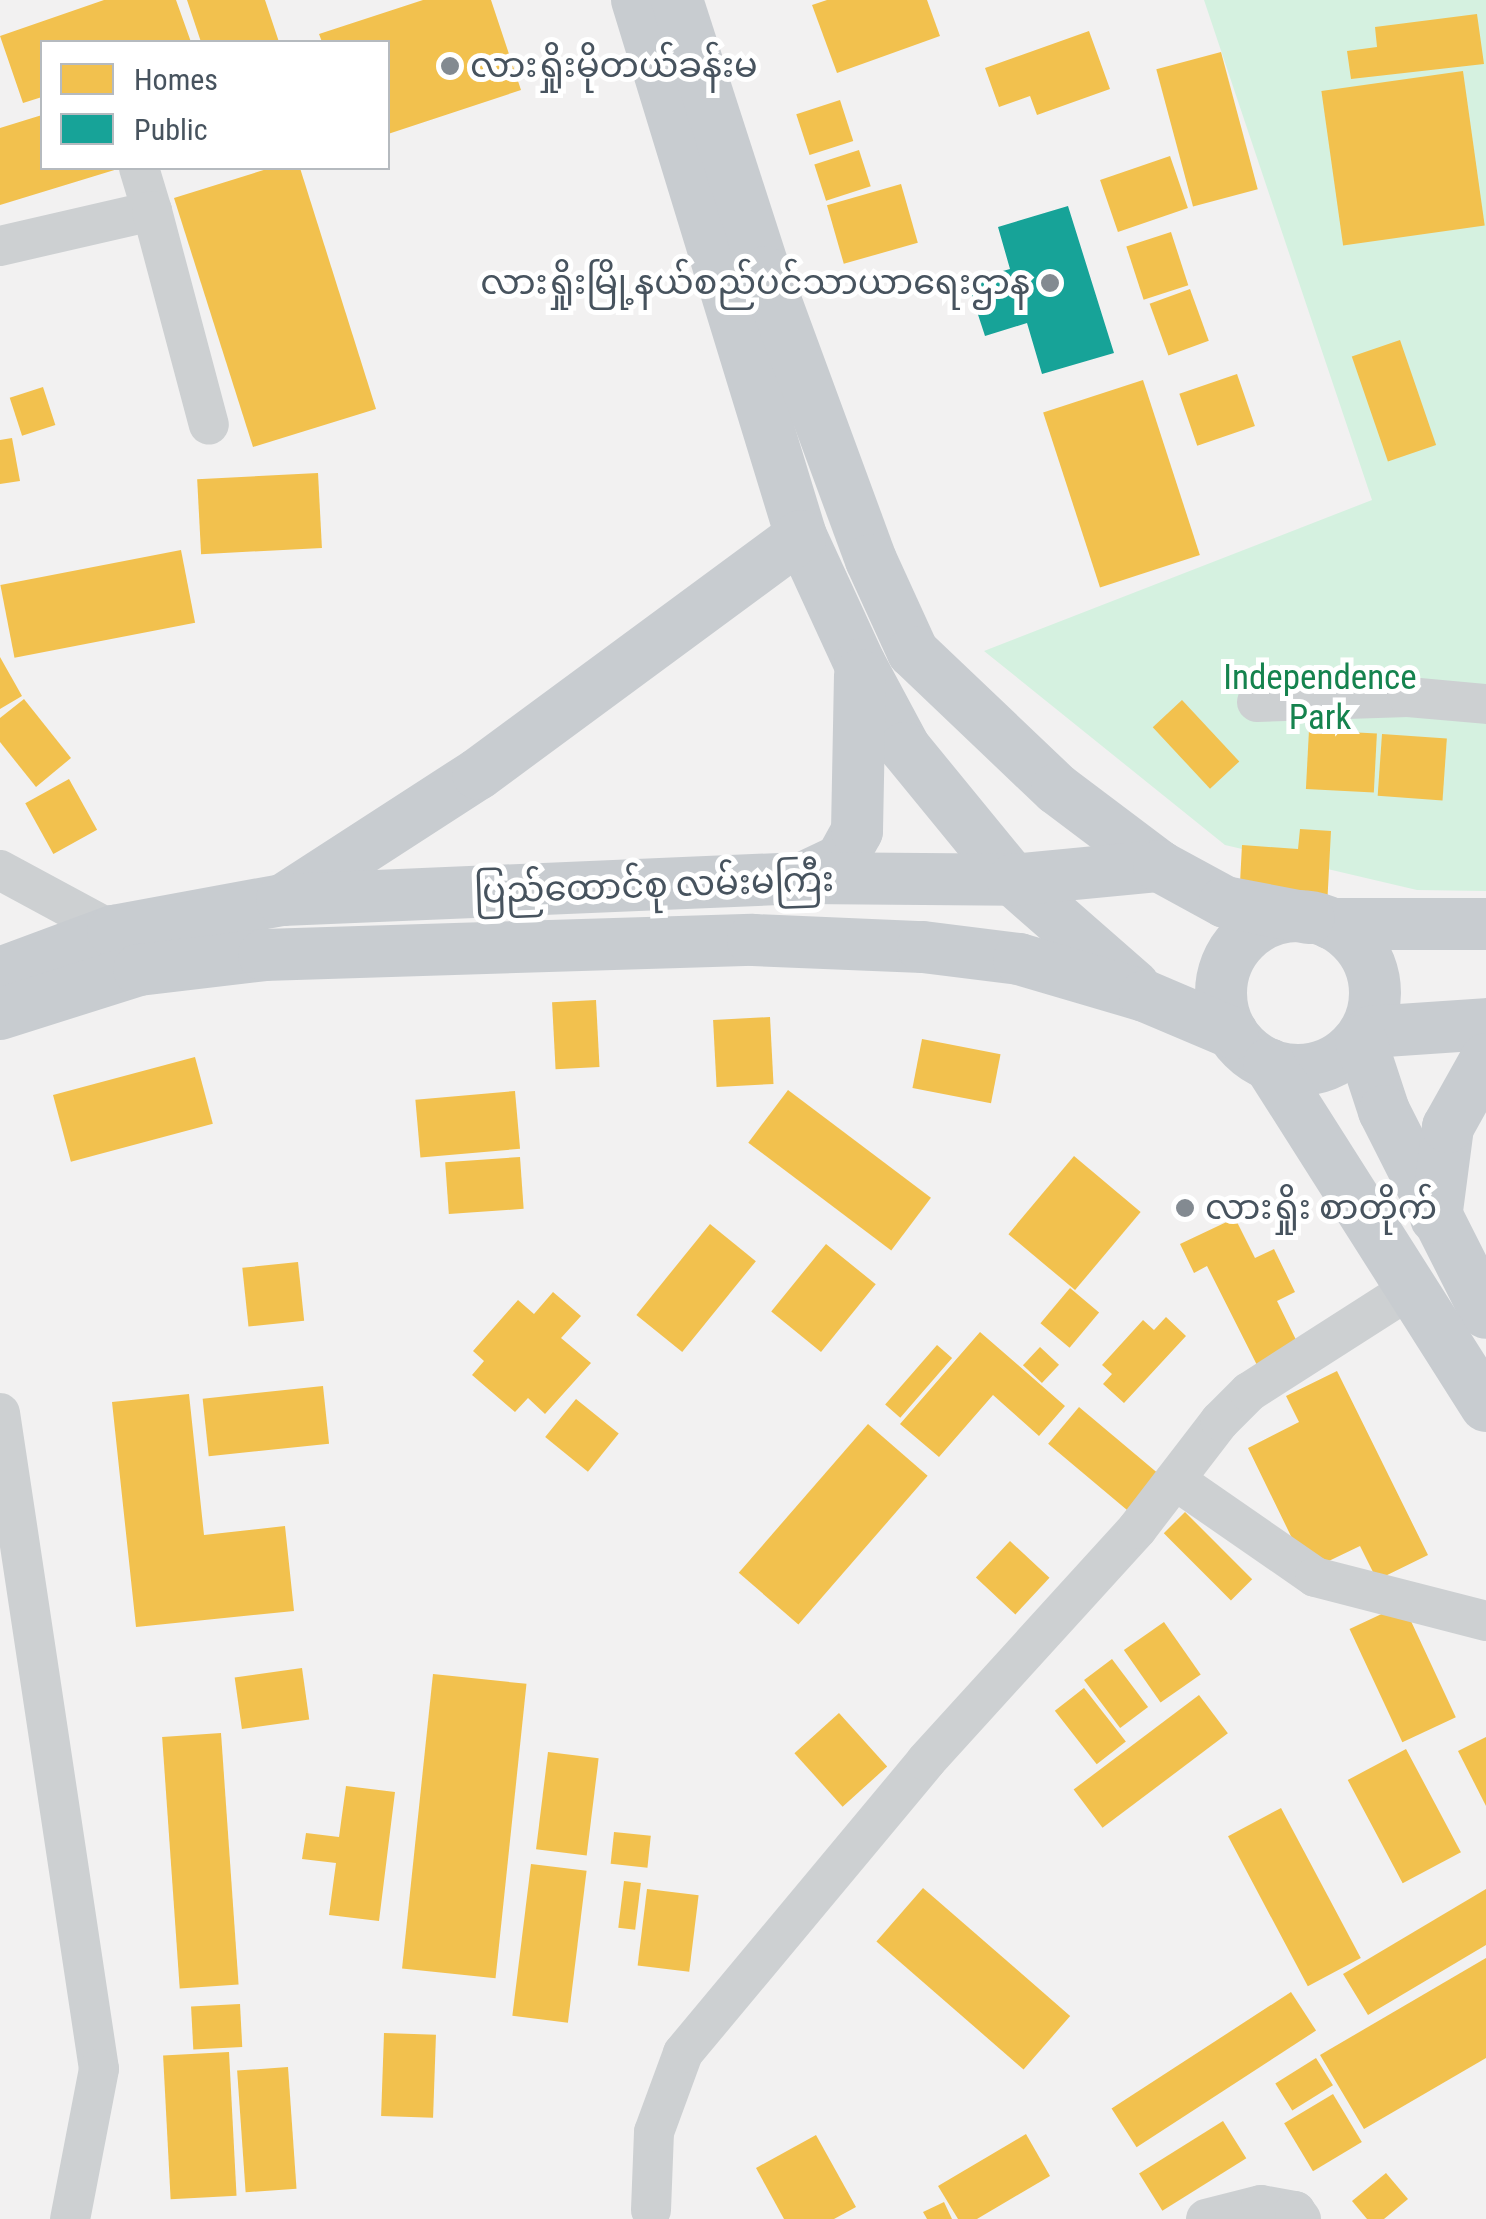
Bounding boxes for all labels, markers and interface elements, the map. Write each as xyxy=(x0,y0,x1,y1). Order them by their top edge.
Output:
legend xyxy=(40,40,390,170)
place label: လားရှိုးမိုတယ်ခန်းမ xyxy=(470,45,758,87)
marker: လားရှိုးမိုတယ်ခန်းမ xyxy=(439,55,461,77)
text: Homes xyxy=(134,62,218,97)
text: Public xyxy=(134,112,208,147)
place label: လားရှိုးမြို့နယ်စည်ပင်သာယာရေးဌာန xyxy=(480,262,1030,304)
marker: လားရှိုးမြို့နယ်စည်ပင်သာယာရေးဌာန xyxy=(1039,272,1061,294)
park label: Independence Park xyxy=(1223,657,1417,739)
street label: ပြည်ထောင်စု လမ်းမကြီး xyxy=(473,859,835,913)
place label: လားရှိုး စာတိုက် xyxy=(1205,1187,1437,1229)
marker: လားရှိုး စာတိုက် xyxy=(1174,1197,1196,1219)

